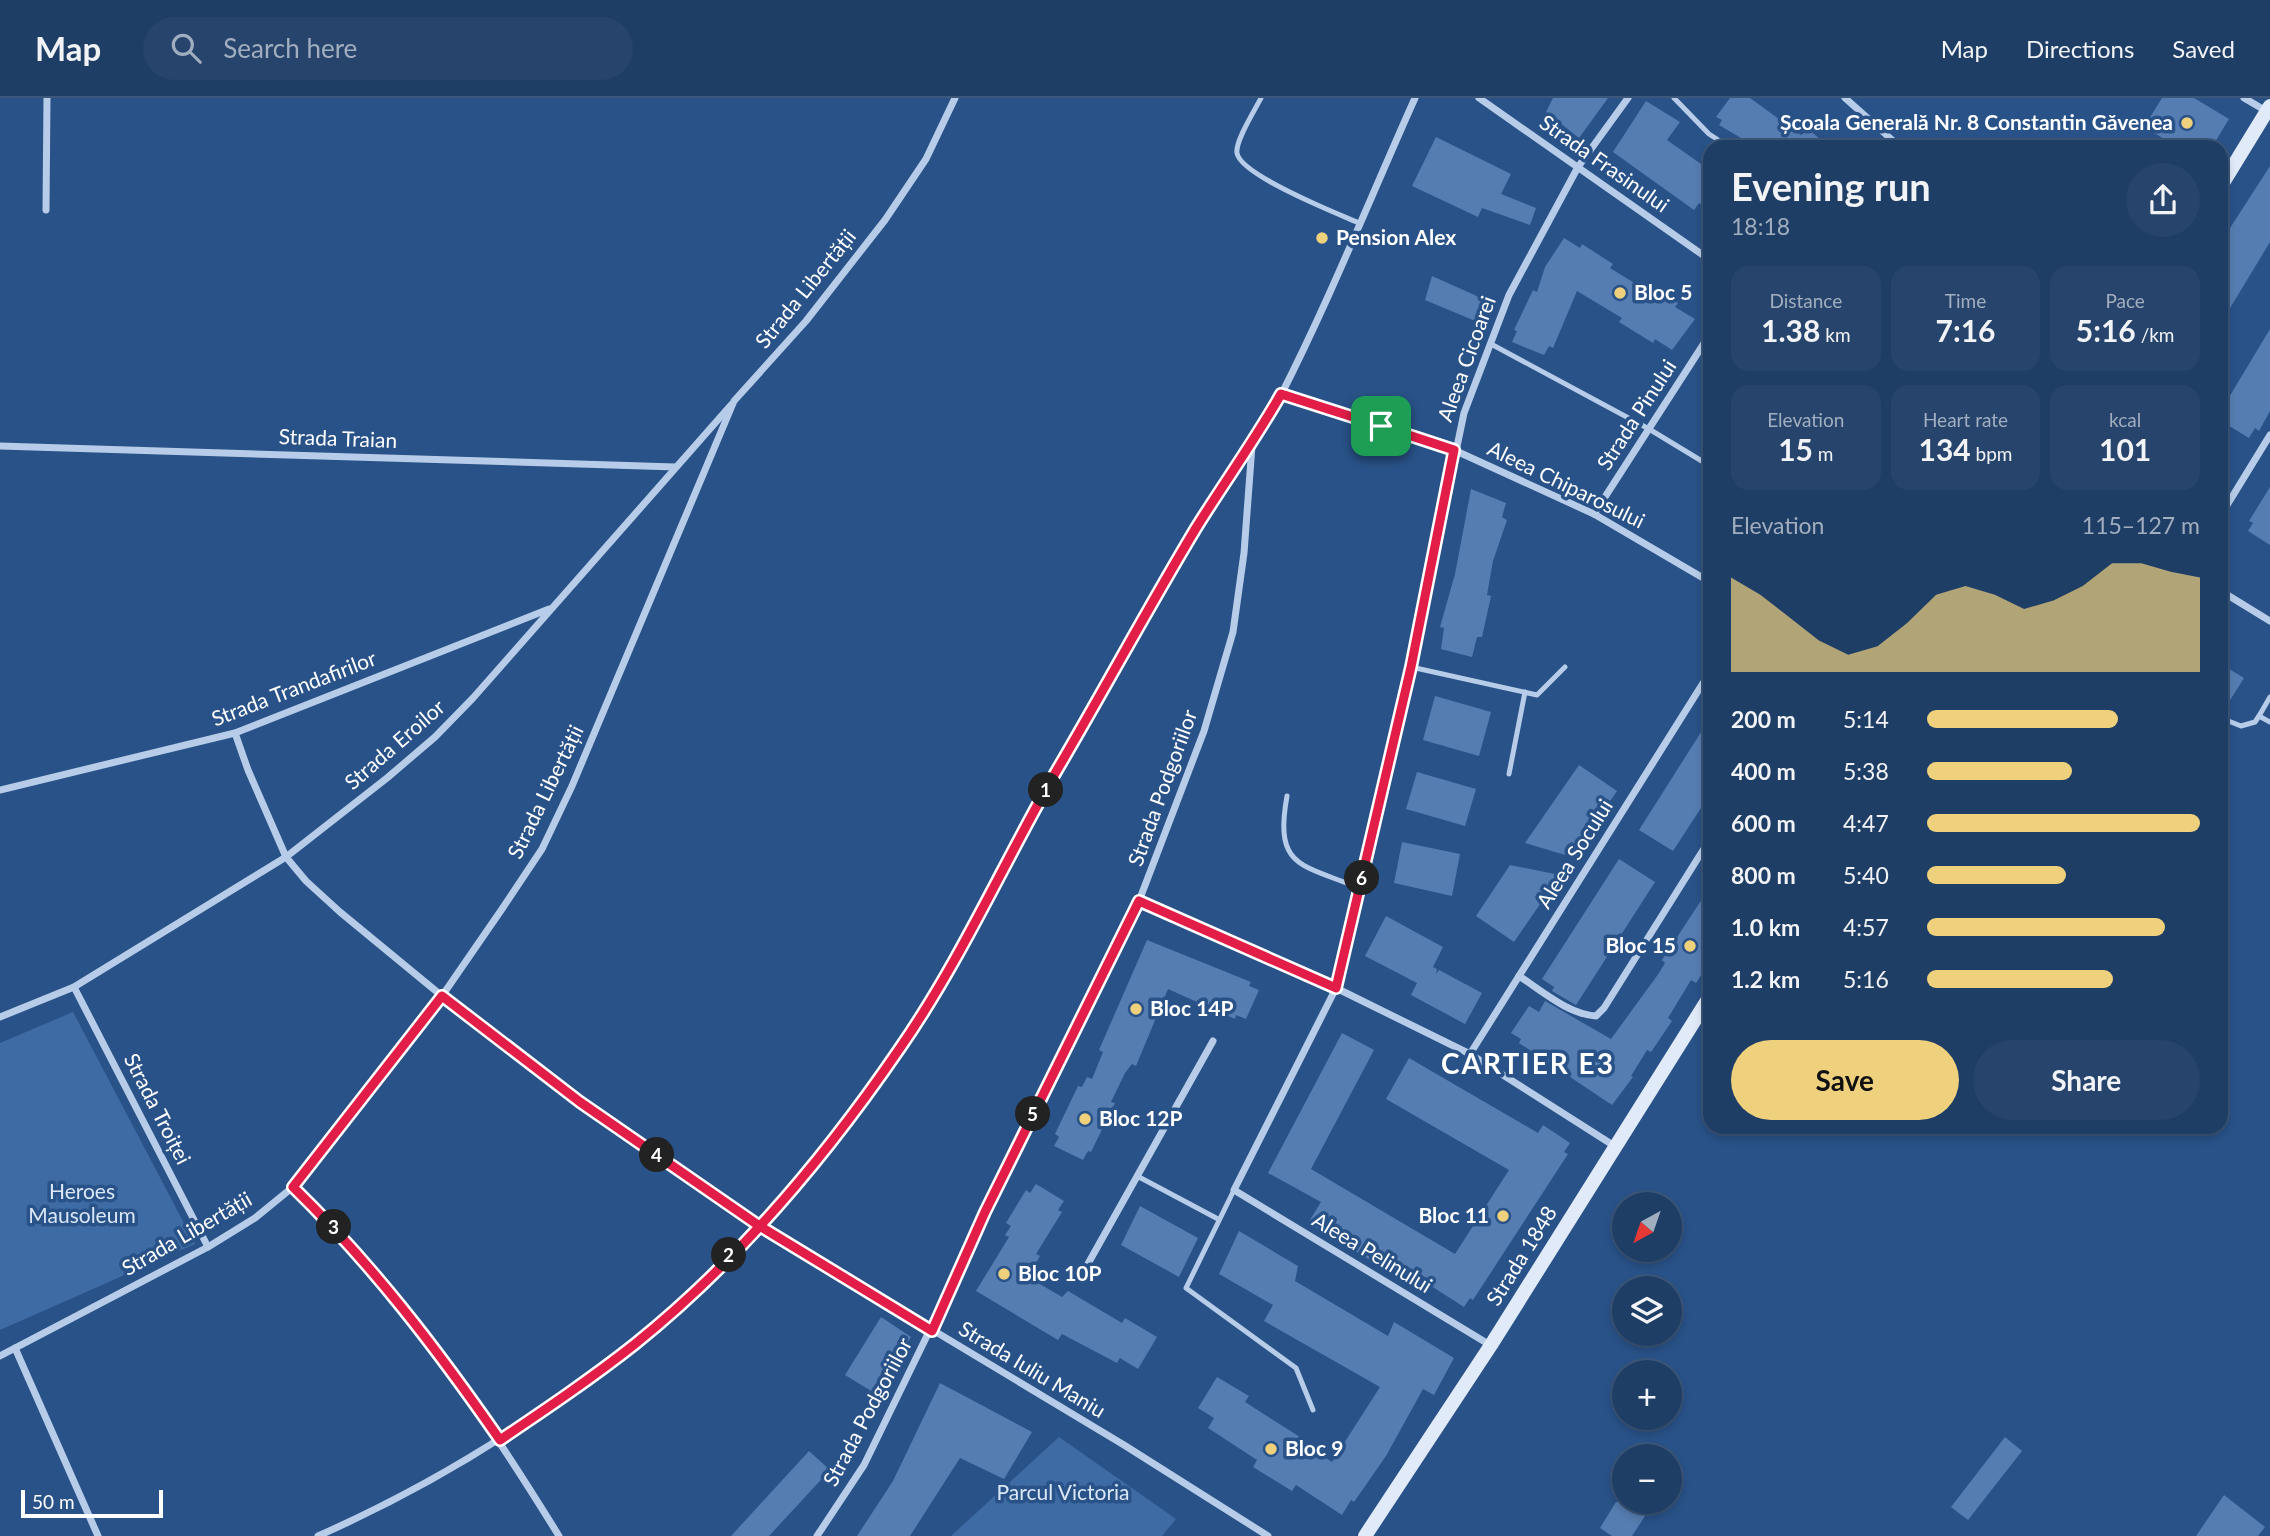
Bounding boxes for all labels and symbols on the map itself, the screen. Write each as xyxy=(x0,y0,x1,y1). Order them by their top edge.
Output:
street label: Strada Frasinului xyxy=(1535,109,1674,217)
place label: Școala Generală Nr. 8 Constantin Găvenea xyxy=(1780,109,2173,134)
marker: Școala Generală Nr. 8 Constantin Găvenea xyxy=(2179,115,2195,131)
street label: Strada Libertății xyxy=(749,224,860,353)
place label: Pension Alex xyxy=(1336,224,1456,249)
marker: Pension Alex xyxy=(1314,230,1330,246)
place label: Bloc 5 xyxy=(1634,279,1692,304)
marker: Bloc 5 xyxy=(1612,285,1628,301)
street label: Aleea Cicoarei xyxy=(1431,292,1500,425)
street label: Strada Pinului xyxy=(1591,354,1681,474)
pin xyxy=(1351,396,1411,456)
street label: Strada Traian xyxy=(278,423,398,452)
street label: Aleea Chiparosului xyxy=(1484,435,1649,533)
street label: Strada Trandafirilor xyxy=(208,645,380,730)
street label: Strada Eroilor xyxy=(339,693,449,794)
street label: Strada Podgoriilor xyxy=(1122,706,1202,869)
street label: Strada Libertății xyxy=(501,720,588,862)
pin: 1 xyxy=(1028,772,1064,808)
street label: Aleea Socului xyxy=(1530,794,1617,912)
pin: 6 xyxy=(1344,860,1380,896)
place label: Bloc 15 xyxy=(1605,932,1676,957)
marker: Bloc 15 xyxy=(1682,938,1698,954)
place label: Bloc 14P xyxy=(1150,995,1234,1020)
marker: Bloc 14P xyxy=(1128,1001,1144,1017)
district label: CARTIER E3 xyxy=(1441,1046,1615,1080)
street label: Strada Troiței xyxy=(120,1049,197,1168)
pin: 5 xyxy=(1016,1096,1050,1132)
place label: Bloc 12P xyxy=(1099,1105,1183,1130)
marker: Bloc 12P xyxy=(1077,1111,1093,1127)
pin: 4 xyxy=(640,1138,674,1172)
park label: Heroes Mausoleum xyxy=(28,1178,136,1227)
street label: Strada Libertății xyxy=(117,1185,256,1280)
north arrow xyxy=(1612,1192,1682,1262)
street label: Strada 1848 xyxy=(1480,1201,1561,1310)
place label: Bloc 11 xyxy=(1418,1202,1489,1227)
street label: Aleea Pelinului xyxy=(1308,1206,1437,1297)
marker: Bloc 11 xyxy=(1495,1208,1511,1224)
pin: 3 xyxy=(316,1210,352,1244)
pin: 2 xyxy=(712,1238,746,1272)
place label: Bloc 10P xyxy=(1018,1260,1102,1285)
marker: Bloc 10P xyxy=(996,1266,1012,1282)
street label: Strada Iuliu Maniu xyxy=(955,1315,1111,1422)
street label: Strada Podgoriilor xyxy=(817,1332,917,1490)
place label: Bloc 9 xyxy=(1285,1435,1343,1460)
marker: Bloc 9 xyxy=(1263,1441,1279,1457)
park label: Parcul Victoria xyxy=(996,1479,1130,1504)
scale bar xyxy=(21,1487,163,1519)

